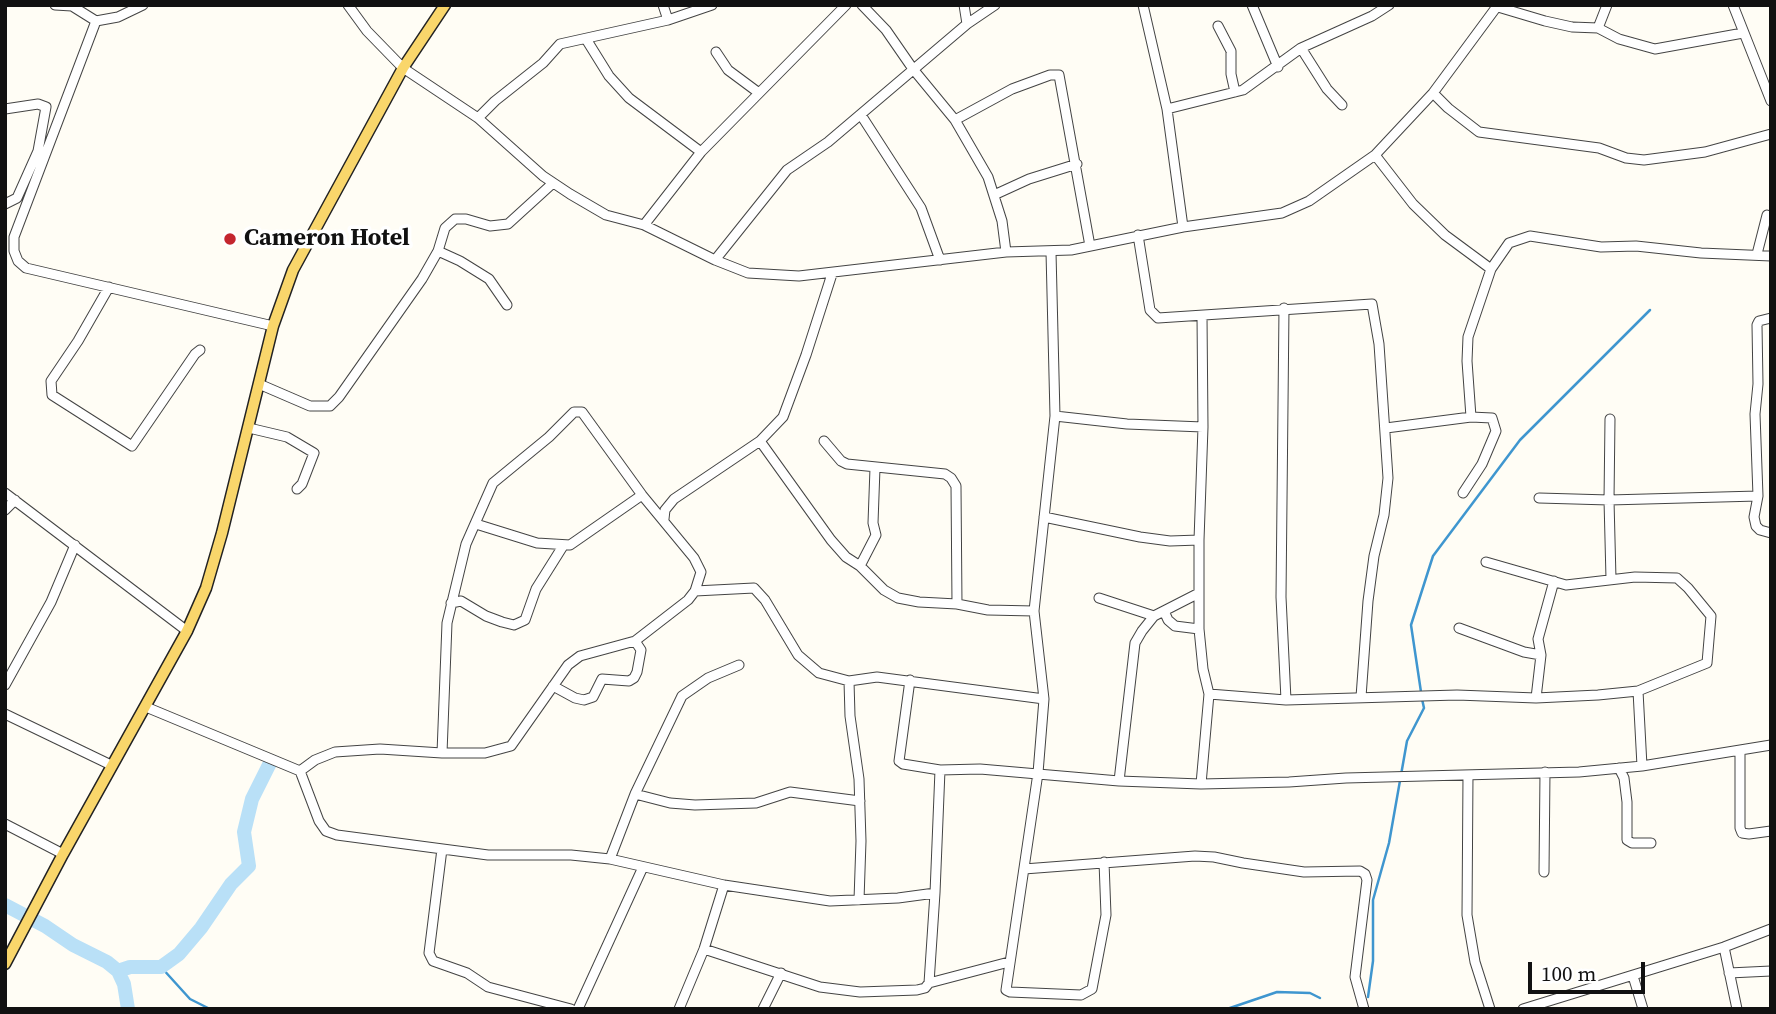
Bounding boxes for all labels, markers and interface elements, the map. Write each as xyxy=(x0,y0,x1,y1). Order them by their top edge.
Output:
place label: Cameron Hotel xyxy=(244,225,410,253)
marker: Cameron Hotel xyxy=(222,231,238,247)
scale bar xyxy=(1531,948,1648,992)
text: 100 m xyxy=(1541,959,1596,988)

